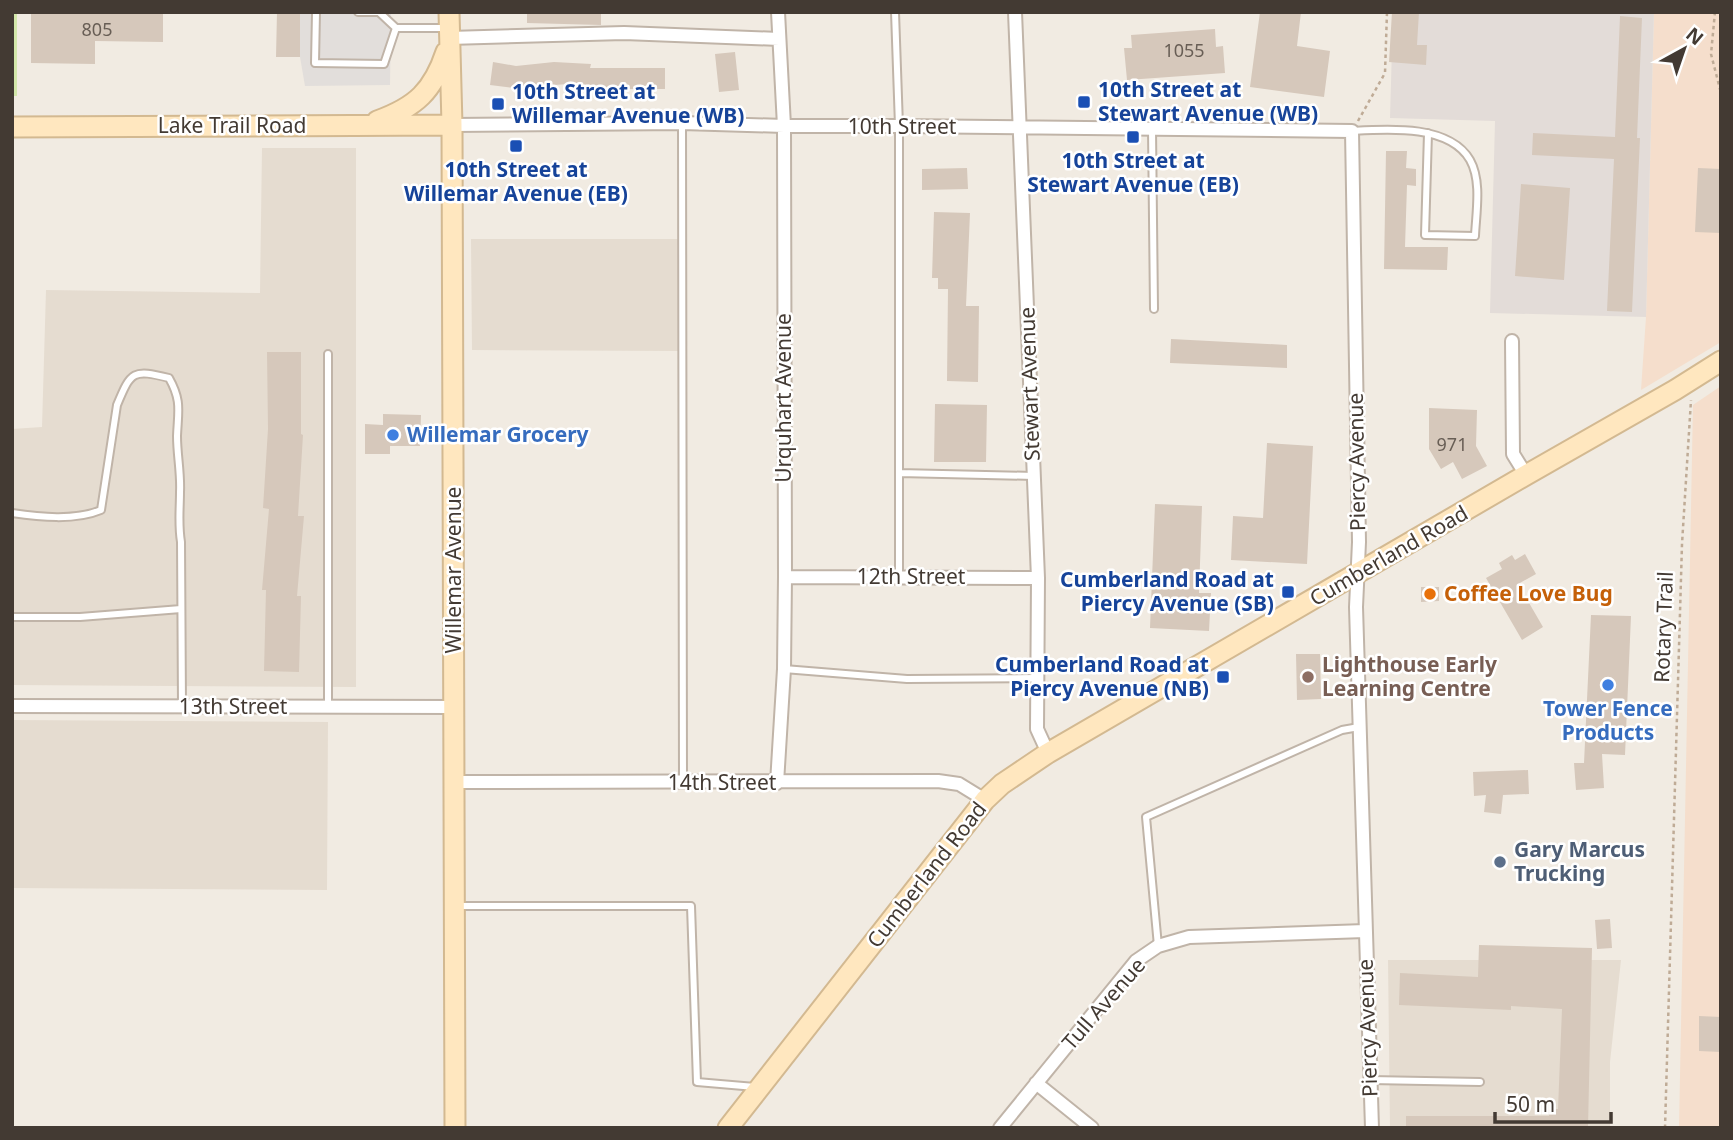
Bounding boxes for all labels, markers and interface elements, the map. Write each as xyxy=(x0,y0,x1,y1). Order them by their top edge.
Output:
north arrow xyxy=(1649,14,1719,84)
house number: 805 xyxy=(82,17,112,41)
text: N xyxy=(1681,21,1709,51)
house number: 1055 xyxy=(1163,38,1205,62)
place label: 10th Street at Stewart Avenue (WB) xyxy=(1098,75,1318,127)
place label: 10th Street at Willemar Avenue (WB) xyxy=(512,77,744,129)
marker: 10th Street at Stewart Avenue (WB) xyxy=(1076,94,1092,110)
marker: 10th Street at Willemar Avenue (WB) xyxy=(490,96,506,112)
street label: Lake Trail Road xyxy=(158,111,306,139)
street label: 10th Street xyxy=(848,112,957,140)
marker: 10th Street at Stewart Avenue (EB) xyxy=(1125,129,1141,145)
marker: 10th Street at Willemar Avenue (EB) xyxy=(508,138,524,154)
place label: 10th Street at Stewart Avenue (EB) xyxy=(1027,146,1239,198)
place label: 10th Street at Willemar Avenue (EB) xyxy=(404,155,628,207)
street label: Stewart Avenue xyxy=(1012,306,1046,462)
street label: Urquhart Avenue xyxy=(769,313,797,483)
street label: Piercy Avenue xyxy=(1341,393,1371,531)
place label: Willemar Grocery xyxy=(407,420,589,448)
marker: Willemar Grocery xyxy=(385,427,401,443)
house number: 971 xyxy=(1437,432,1467,456)
street label: Willemar Avenue xyxy=(439,487,467,653)
street label: Cumberland Road xyxy=(1304,498,1473,612)
street label: 12th Street xyxy=(857,562,966,590)
place label: Cumberland Road at Piercy Avenue (SB) xyxy=(1060,565,1274,617)
street label: Rotary Trail xyxy=(1647,571,1679,683)
place label: Coffee Love Bug xyxy=(1444,579,1613,607)
marker: Cumberland Road at Piercy Avenue (SB) xyxy=(1280,584,1296,600)
marker: Coffee Love Bug xyxy=(1422,586,1438,602)
place label: Cumberland Road at Piercy Avenue (NB) xyxy=(995,650,1209,702)
place label: Lighthouse Early Learning Centre xyxy=(1322,650,1497,702)
marker: Cumberland Road at Piercy Avenue (NB) xyxy=(1215,669,1231,685)
marker: Lighthouse Early Learning Centre xyxy=(1300,669,1316,685)
marker: Tower Fence Products xyxy=(1600,677,1616,693)
street label: 13th Street xyxy=(179,692,288,720)
place label: Tower Fence Products xyxy=(1543,694,1673,746)
street label: 14th Street xyxy=(668,768,777,796)
street label: Cumberland Road xyxy=(860,795,992,953)
place label: Gary Marcus Trucking xyxy=(1514,835,1645,887)
marker: Gary Marcus Trucking xyxy=(1492,854,1508,870)
street label: Tull Avenue xyxy=(1055,951,1151,1055)
street label: Piercy Avenue xyxy=(1351,958,1383,1098)
scale bar xyxy=(1495,1080,1610,1124)
text: 50 m xyxy=(1506,1090,1555,1118)

